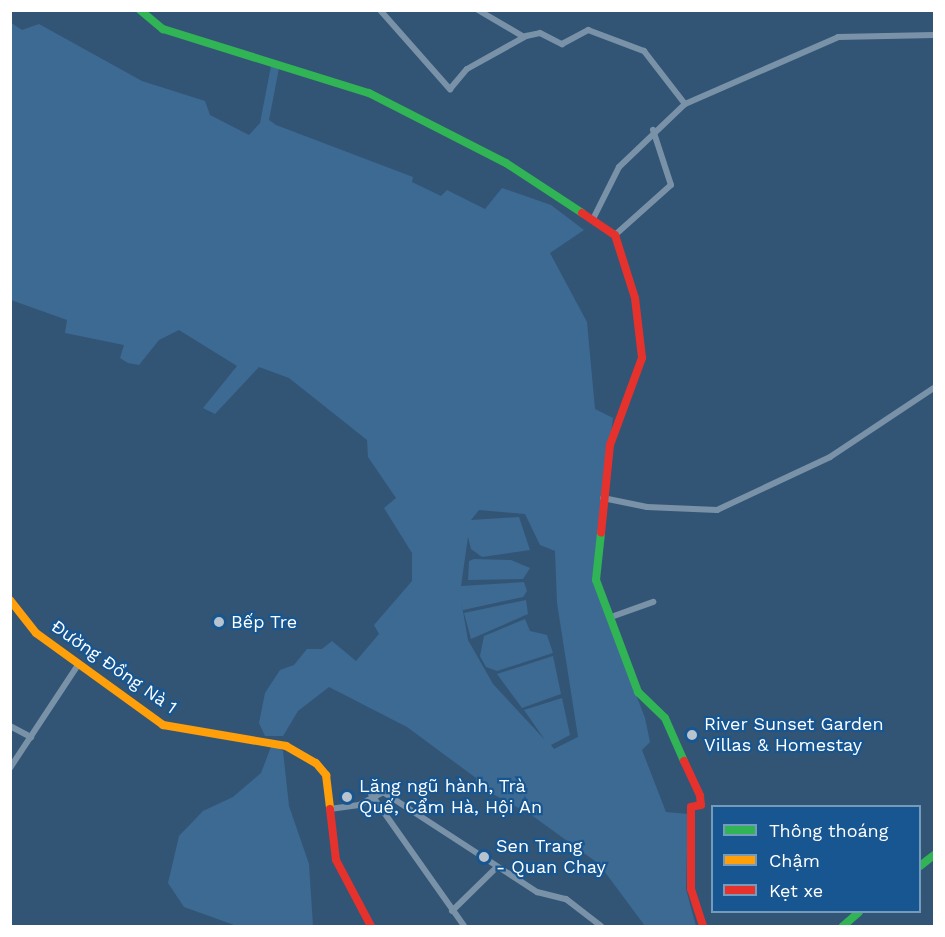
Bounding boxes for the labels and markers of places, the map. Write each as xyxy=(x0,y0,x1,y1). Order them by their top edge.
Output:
place label: Bếp Tre xyxy=(231,611,298,633)
marker: Bếp Tre xyxy=(212,615,226,629)
place label: River Sunset Garden Villas & Homestay xyxy=(704,714,884,756)
marker: River Sunset Garden Villas & Homestay xyxy=(685,728,699,742)
place label: Lăng ngũ hành, Trà Quế, Cẩm Hà, Hội An xyxy=(359,776,543,818)
marker: Lăng ngũ hành, Trà Quế, Cẩm Hà, Hội An xyxy=(340,790,354,804)
place label: Sen Trang - Quan Chay xyxy=(496,836,606,878)
marker: Sen Trang - Quan Chay xyxy=(477,850,491,864)

